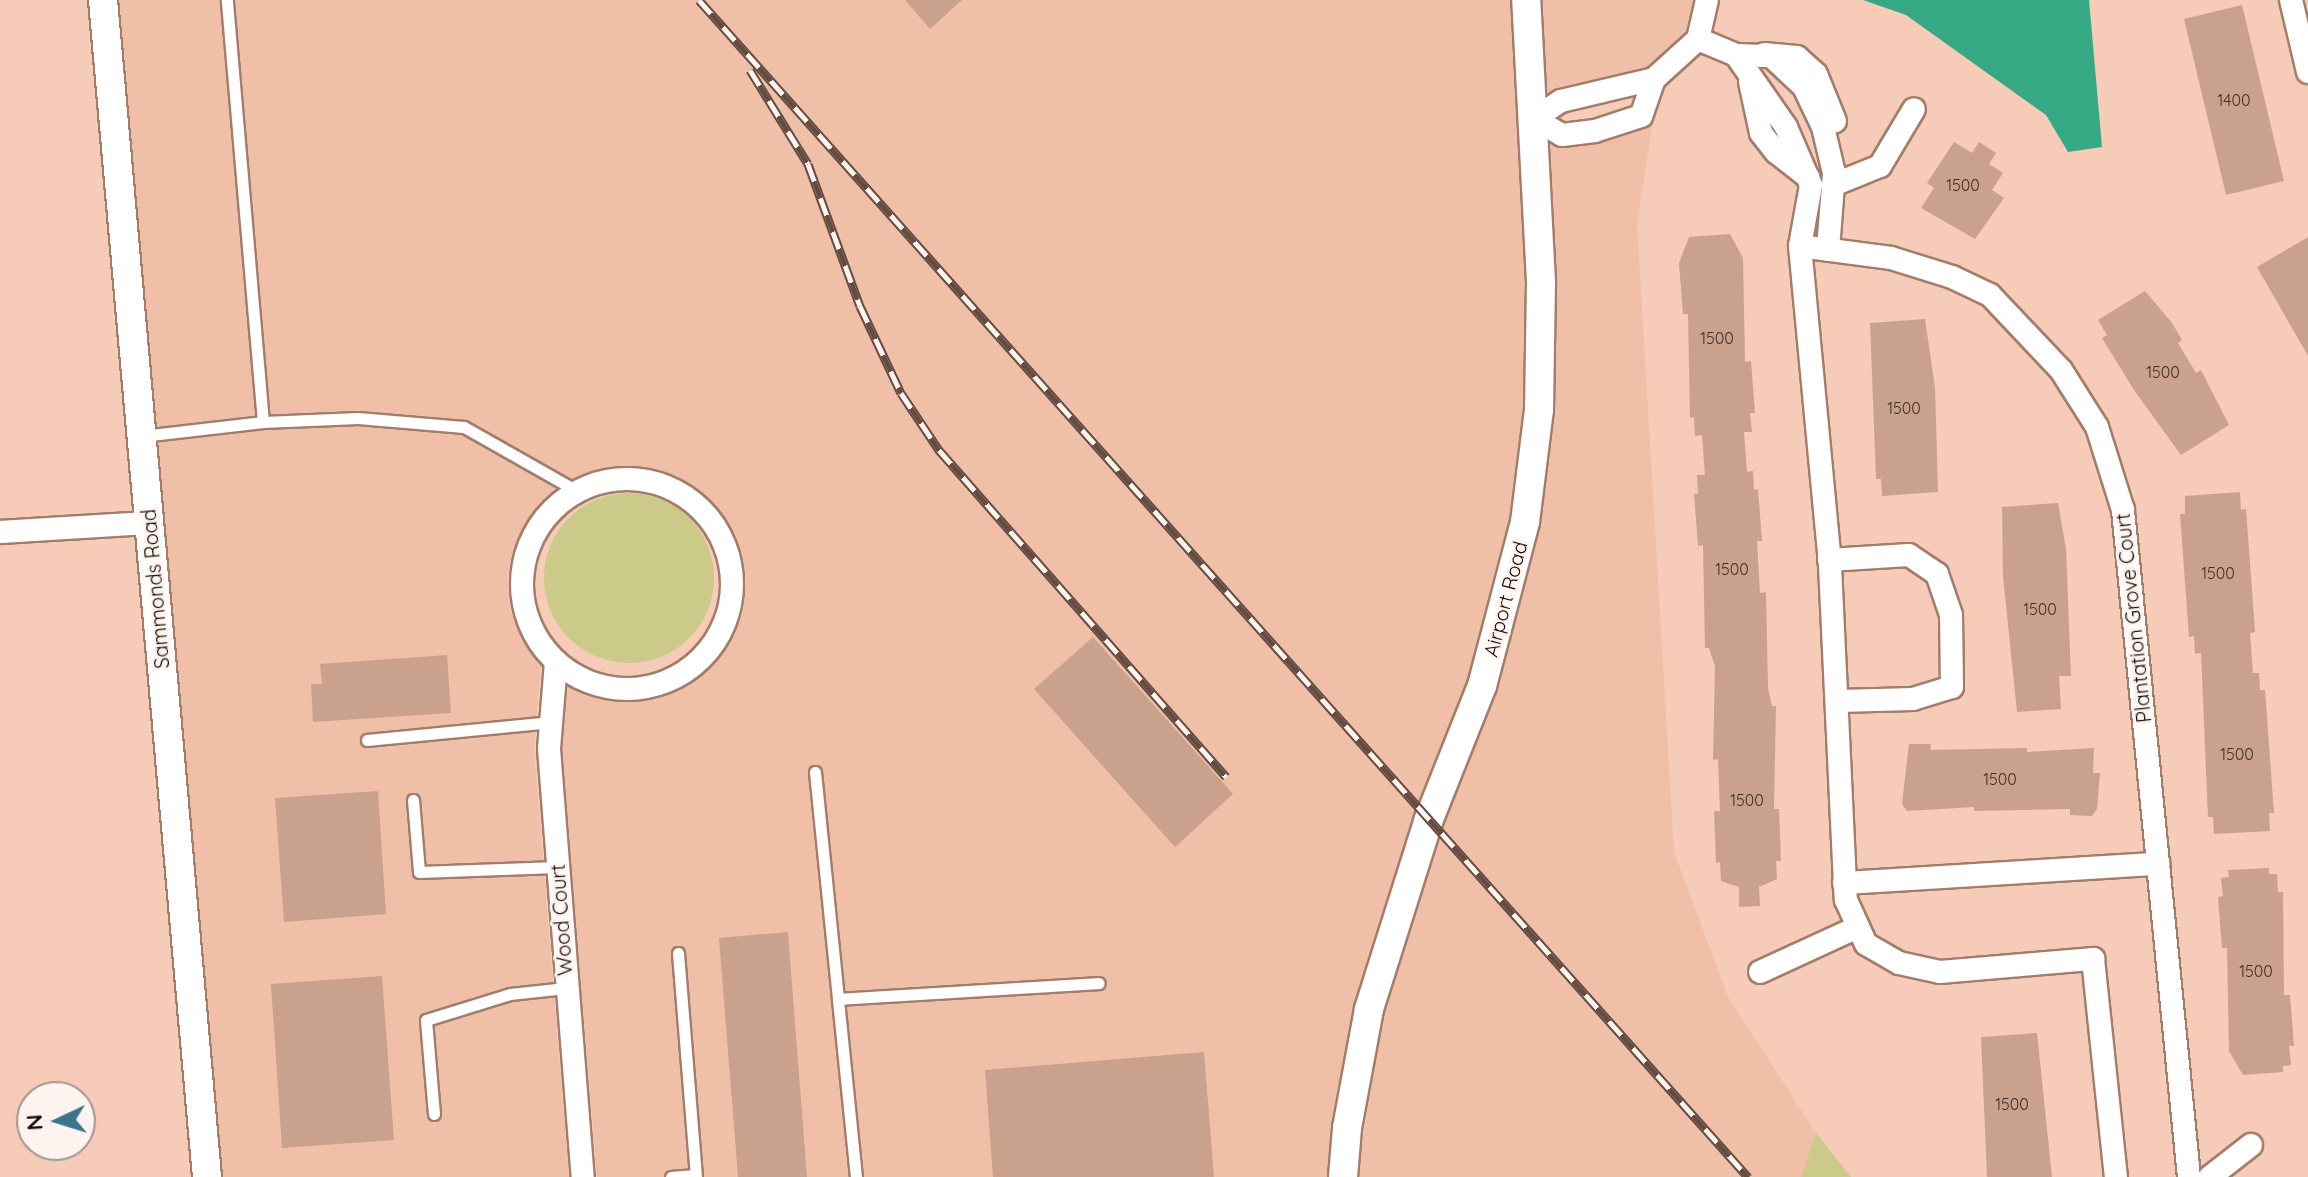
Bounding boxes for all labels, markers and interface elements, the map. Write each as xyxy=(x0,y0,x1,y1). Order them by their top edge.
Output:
house number: 1400 xyxy=(2217,90,2251,110)
house number: 1500 xyxy=(1946,175,1980,195)
house number: 1500 xyxy=(1700,328,1734,348)
house number: 1500 xyxy=(2146,362,2180,382)
house number: 1500 xyxy=(1887,398,1921,418)
street label: Sammonds Road xyxy=(136,508,174,670)
street label: Plantation Grove Court xyxy=(2110,512,2156,724)
street label: Airport Road xyxy=(1478,539,1532,659)
house number: 1500 xyxy=(1715,559,1749,579)
house number: 1500 xyxy=(2201,563,2235,583)
house number: 1500 xyxy=(2023,599,2057,619)
house number: 1500 xyxy=(2220,744,2254,764)
house number: 1500 xyxy=(1983,769,2017,789)
house number: 1500 xyxy=(1730,790,1764,810)
street label: Wood Court xyxy=(545,863,577,977)
house number: 1500 xyxy=(2239,961,2273,981)
north arrow xyxy=(16,1081,96,1161)
house number: 1500 xyxy=(1995,1094,2029,1114)
text: N xyxy=(20,1113,49,1132)

